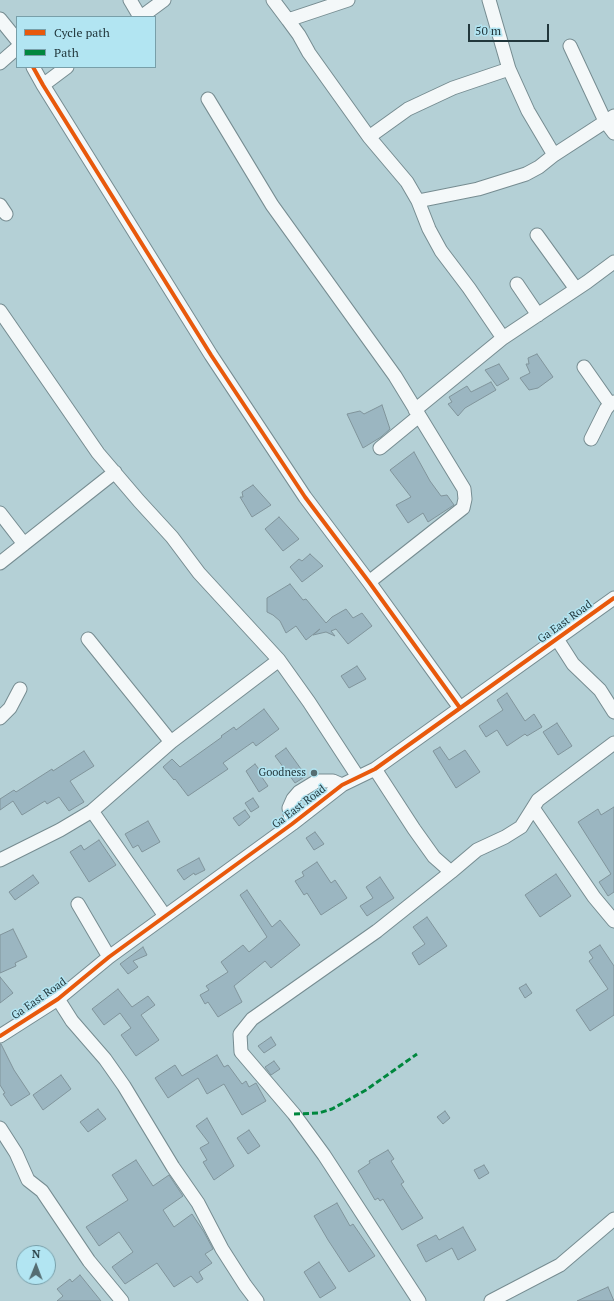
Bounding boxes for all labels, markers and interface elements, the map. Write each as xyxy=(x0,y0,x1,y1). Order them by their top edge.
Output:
legend xyxy=(16,16,156,68)
scale bar xyxy=(470,16,551,42)
text: 50 m xyxy=(475,23,501,38)
text: Cycle path xyxy=(54,25,110,40)
text: Path xyxy=(54,45,79,60)
street label: Ga East Road xyxy=(535,598,595,646)
place label: Goodness xyxy=(259,766,306,780)
marker: Goodness xyxy=(309,768,319,778)
street label: Ga East Road xyxy=(270,783,328,831)
street label: Ga East Road xyxy=(9,975,69,1023)
north arrow xyxy=(16,1245,56,1285)
text: N xyxy=(32,1247,40,1261)

